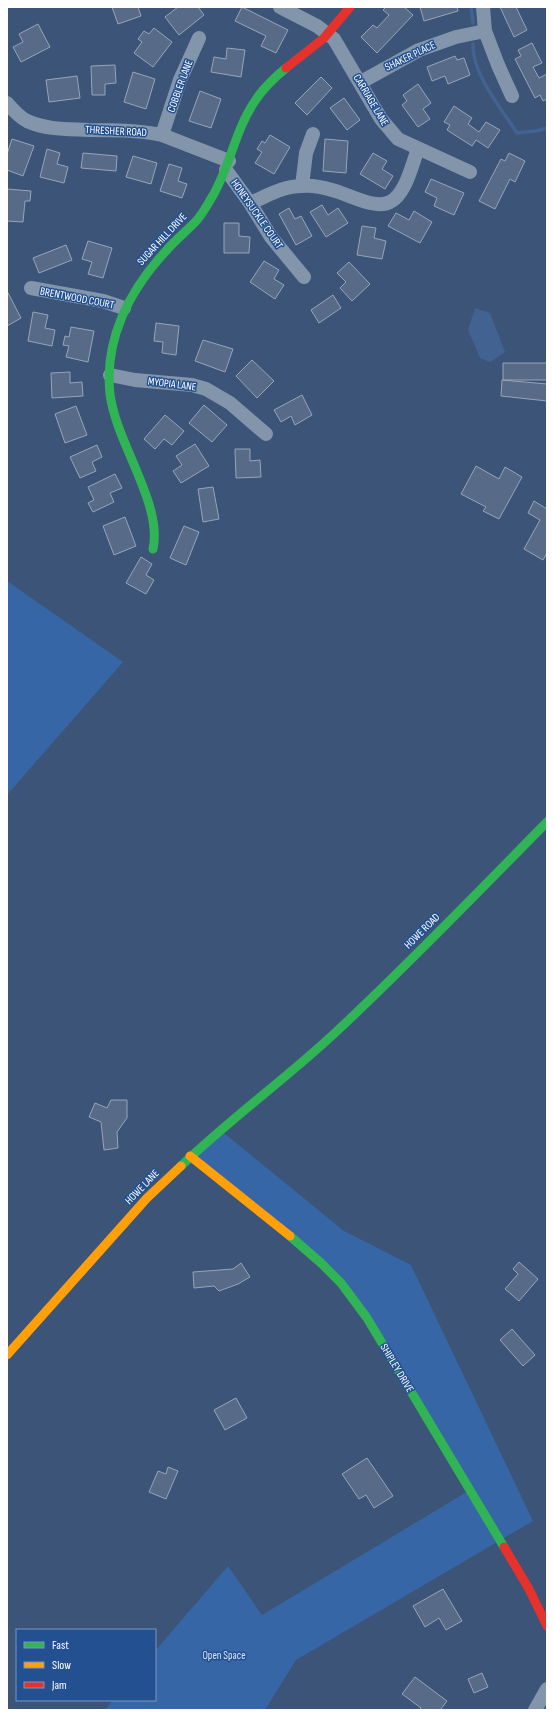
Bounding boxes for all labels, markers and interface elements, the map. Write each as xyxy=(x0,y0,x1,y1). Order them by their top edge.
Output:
street label: SHAKER PLACE xyxy=(383,38,437,74)
street label: COBBLER LANE xyxy=(164,58,196,114)
street label: CARRIAGE LANE xyxy=(351,72,391,128)
street label: THRESHER ROAD xyxy=(85,123,147,139)
street label: HONEYSUCKLE COURT xyxy=(228,177,286,252)
street label: SUGAR HILL DRIVE xyxy=(134,210,190,268)
street label: BRENTWOOD COURT xyxy=(39,284,116,312)
street label: MYOPIA LANE xyxy=(147,375,197,393)
street label: HOWE ROAD xyxy=(402,911,442,951)
street label: HOWE LANE xyxy=(122,1167,162,1207)
street label: SHIPLEY DRIVE xyxy=(377,1341,417,1395)
legend xyxy=(16,1629,156,1701)
text: Fast xyxy=(52,1638,69,1653)
park label: Open Space xyxy=(202,1649,246,1662)
text: Slow xyxy=(52,1658,71,1673)
text: Jam xyxy=(51,1678,67,1693)

